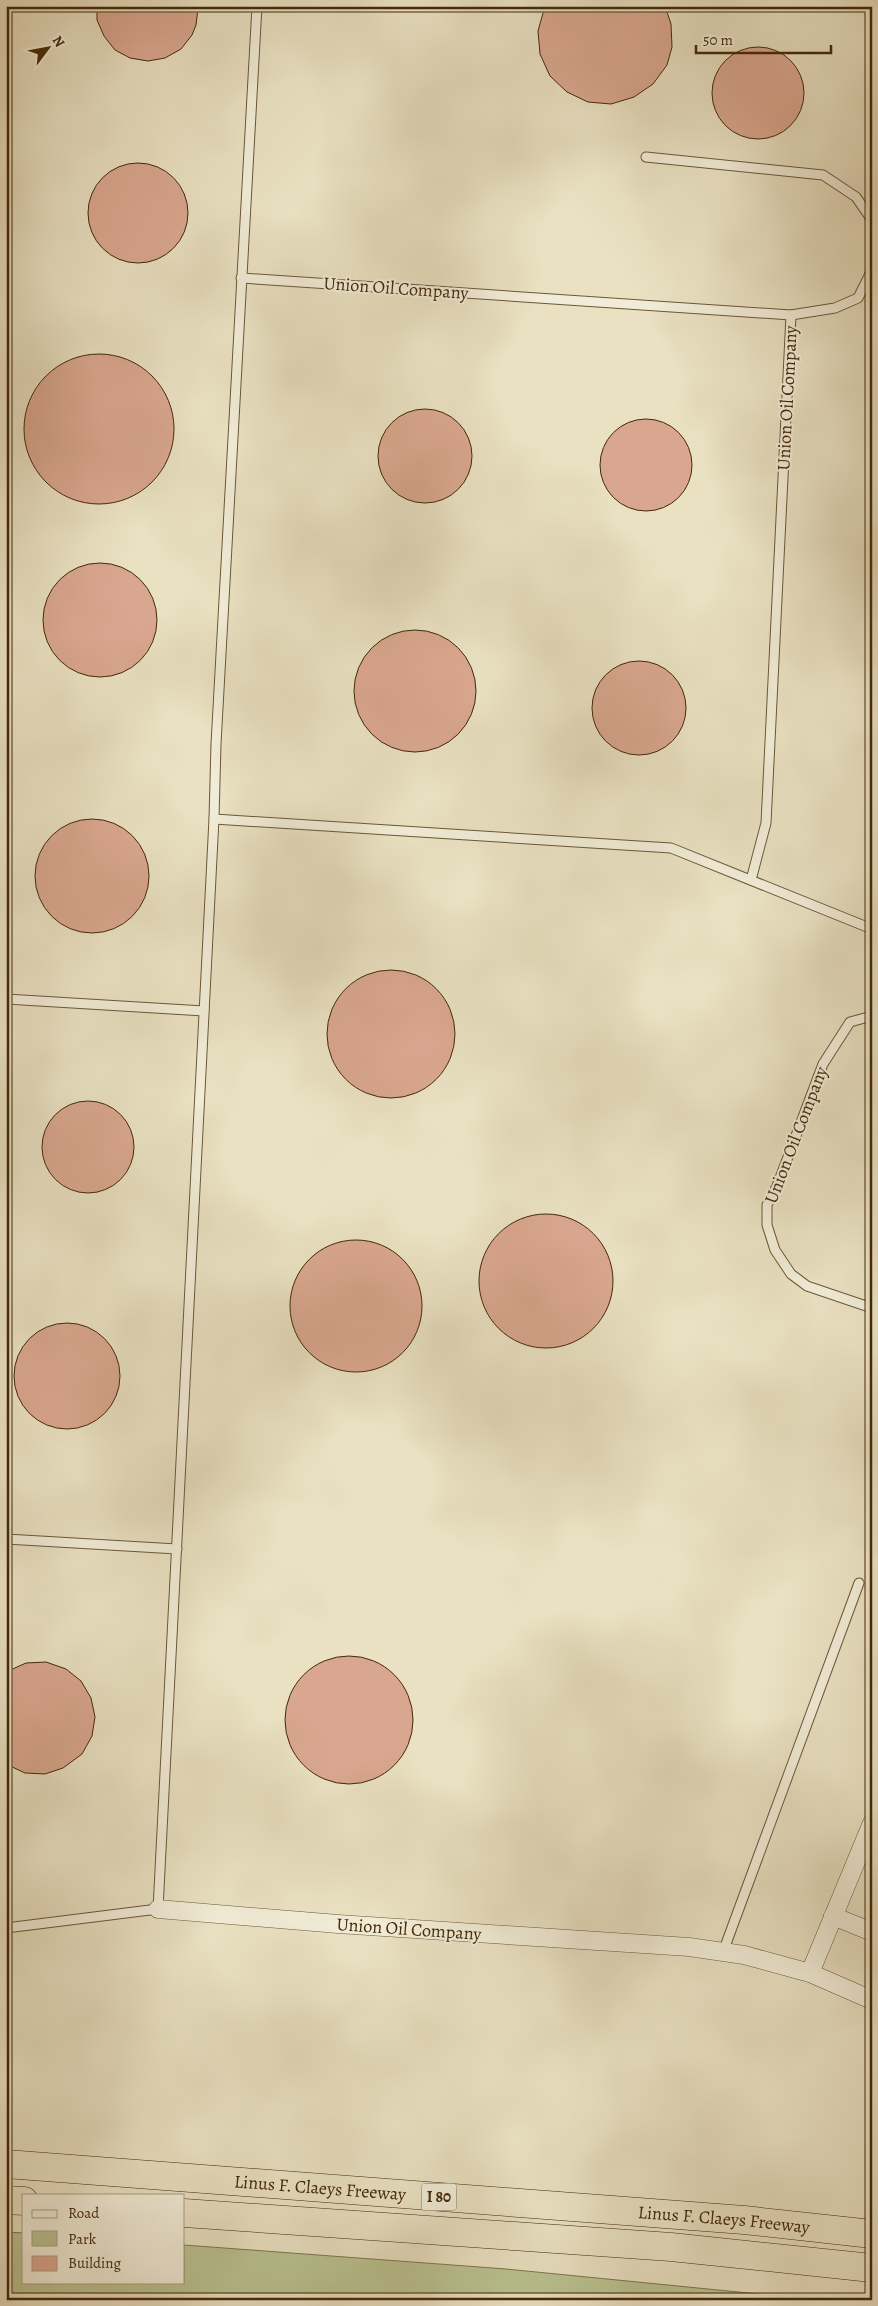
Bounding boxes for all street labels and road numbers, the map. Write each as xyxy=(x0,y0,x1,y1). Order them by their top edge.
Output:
street label: Union Oil Company xyxy=(323,271,470,305)
street label: Union Oil Company xyxy=(771,324,803,471)
street label: Union Oil Company xyxy=(759,1062,834,1207)
street label: Union Oil Company xyxy=(336,1912,483,1946)
street label: Linus F. Claeys Freeway xyxy=(233,2169,408,2206)
road number: I 80 xyxy=(422,2184,456,2210)
street label: Linus F. Claeys Freeway xyxy=(637,2200,812,2239)

